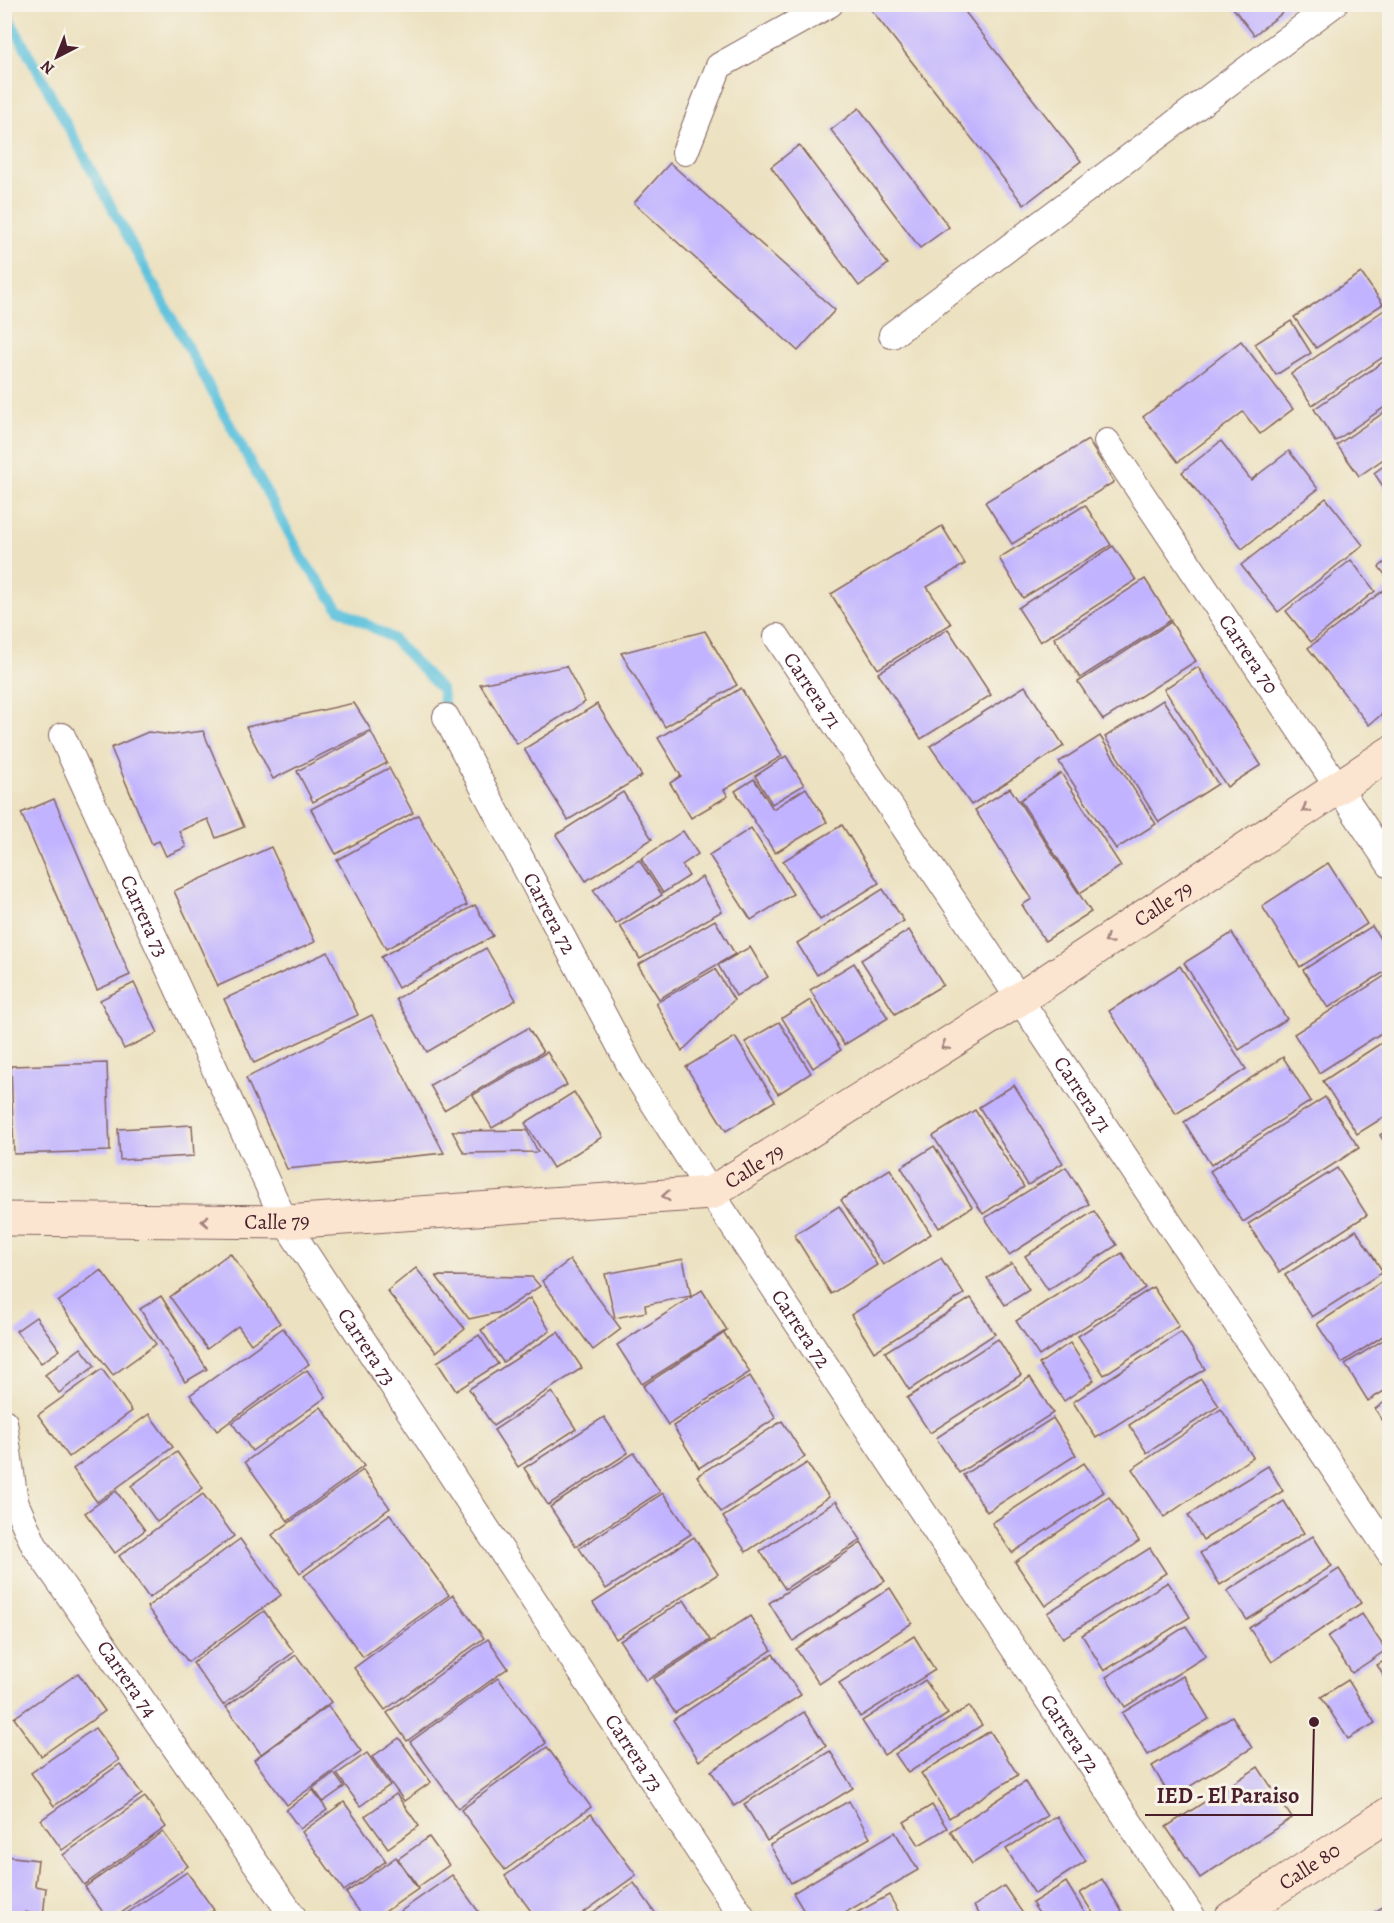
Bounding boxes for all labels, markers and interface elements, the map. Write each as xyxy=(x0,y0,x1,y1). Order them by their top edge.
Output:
north arrow xyxy=(27,27,87,87)
text: N xyxy=(36,55,59,79)
street label: Carrera 70 xyxy=(1212,609,1285,699)
street label: Carrera 71 xyxy=(777,647,848,734)
one-way arrow xyxy=(1302,802,1313,813)
street label: Carrera 72 xyxy=(517,867,583,959)
street label: Carrera 73 xyxy=(114,870,176,962)
street label: Calle 79 xyxy=(1128,874,1198,933)
one-way arrow xyxy=(1104,933,1115,944)
one-way arrow xyxy=(941,1039,951,1051)
street label: Carrera 71 xyxy=(1047,1051,1118,1138)
street label: Calle 79 xyxy=(719,1137,789,1195)
one-way arrow xyxy=(662,1190,671,1203)
street label: Calle 79 xyxy=(244,1206,310,1236)
one-way arrow xyxy=(201,1215,210,1228)
street label: Carrera 72 xyxy=(765,1284,837,1373)
street label: Carrera 73 xyxy=(331,1302,403,1391)
street label: Carrera 74 xyxy=(91,1635,164,1723)
street label: Carrera 72 xyxy=(1034,1689,1107,1778)
street label: Carrera 73 xyxy=(598,1708,670,1797)
callout: IED - El Paraiso xyxy=(1145,1775,1312,1815)
text: IED - El Paraiso xyxy=(1157,1781,1299,1811)
street label: Calle 80 xyxy=(1273,1836,1346,1897)

